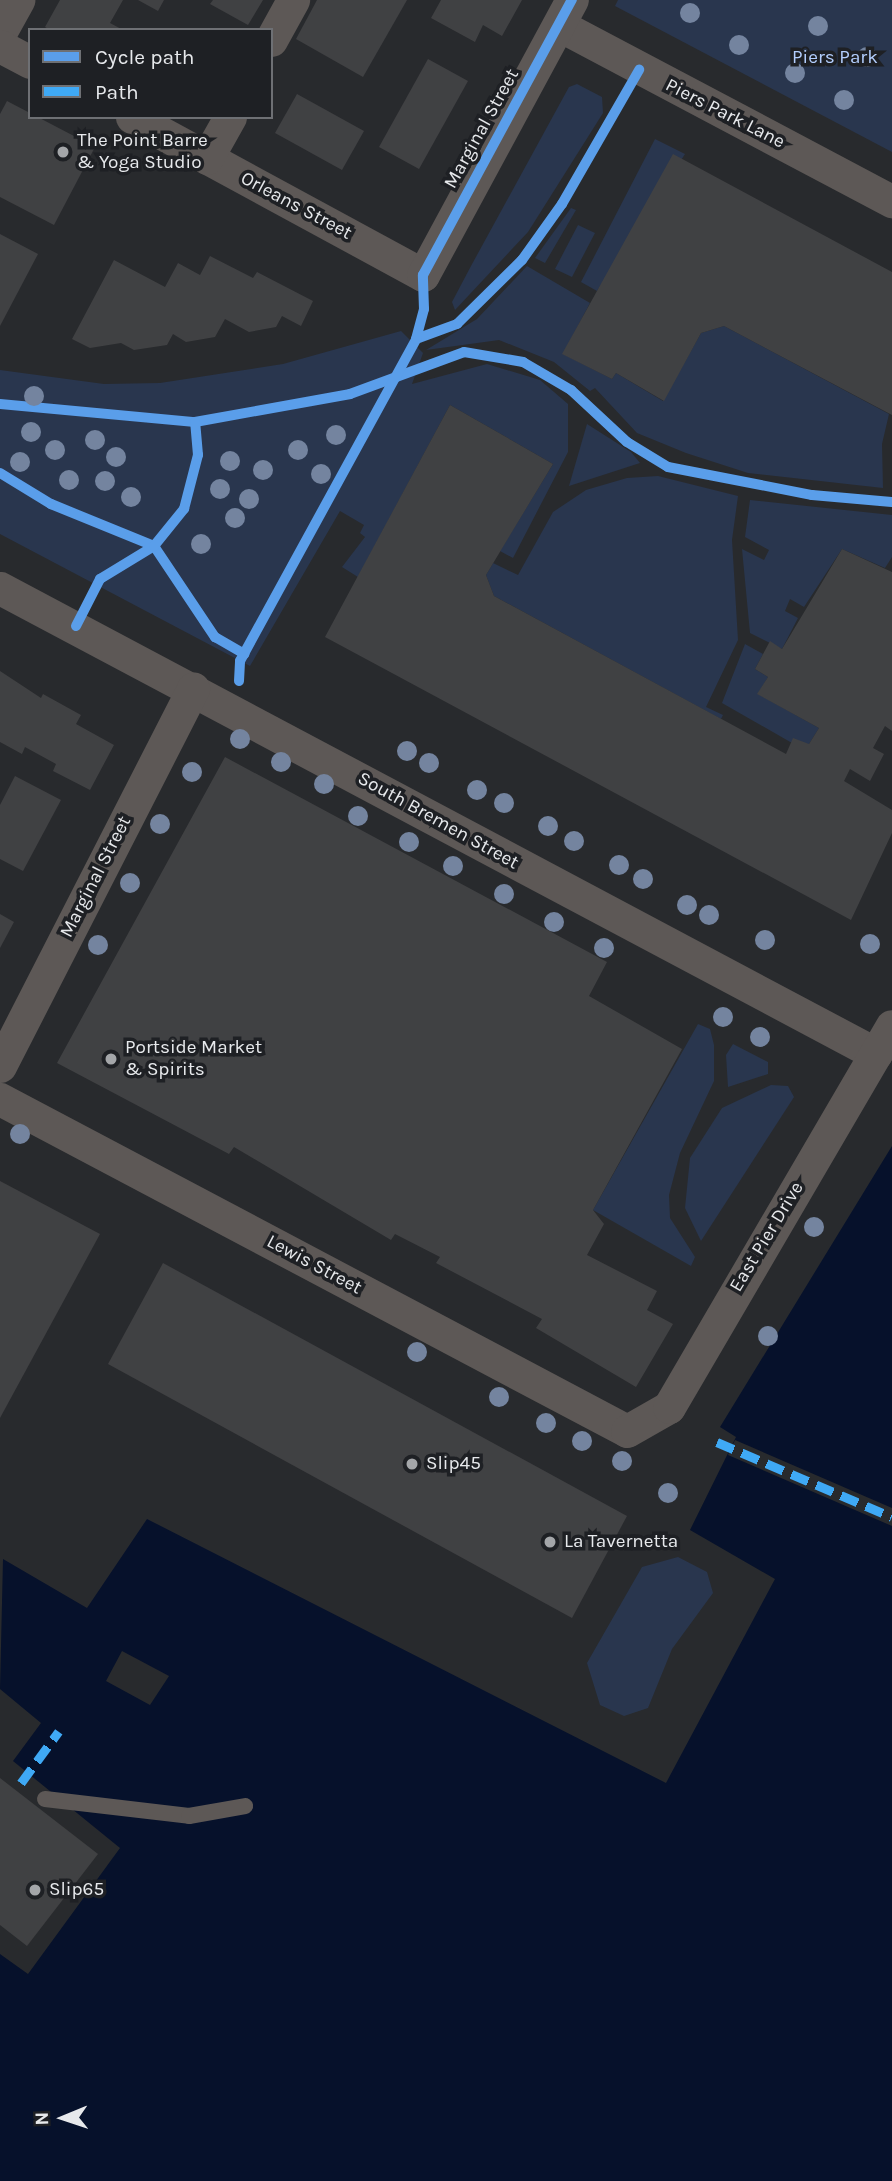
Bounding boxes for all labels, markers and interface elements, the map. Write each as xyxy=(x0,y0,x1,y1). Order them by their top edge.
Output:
legend xyxy=(28,28,273,119)
text: Cycle path xyxy=(95,45,195,69)
park label: Piers Park xyxy=(792,47,878,69)
street label: Marginal Street xyxy=(440,65,524,193)
street label: Piers Park Lane xyxy=(661,74,789,154)
text: Path xyxy=(95,80,139,104)
place label: The Point Barre & Yoga Studio xyxy=(77,130,208,174)
marker: The Point Barre & Yoga Studio xyxy=(55,144,71,160)
street label: Orleans Street xyxy=(236,167,356,245)
street label: South Bremen Street xyxy=(353,767,523,875)
street label: Marginal Street xyxy=(56,812,136,942)
place label: Portside Market & Spirits xyxy=(125,1037,262,1081)
marker: Portside Market & Spirits xyxy=(103,1051,119,1067)
street label: East Pier Drive xyxy=(725,1178,809,1296)
street label: Lewis Street xyxy=(262,1230,366,1300)
place label: Slip45 xyxy=(426,1453,481,1475)
marker: Slip45 xyxy=(404,1456,420,1472)
place label: La Tavernetta xyxy=(564,1531,678,1553)
marker: La Tavernetta xyxy=(542,1534,558,1550)
place label: Slip65 xyxy=(49,1879,104,1901)
marker: Slip65 xyxy=(27,1882,43,1898)
north arrow xyxy=(28,2083,98,2153)
text: N xyxy=(31,2112,53,2126)

